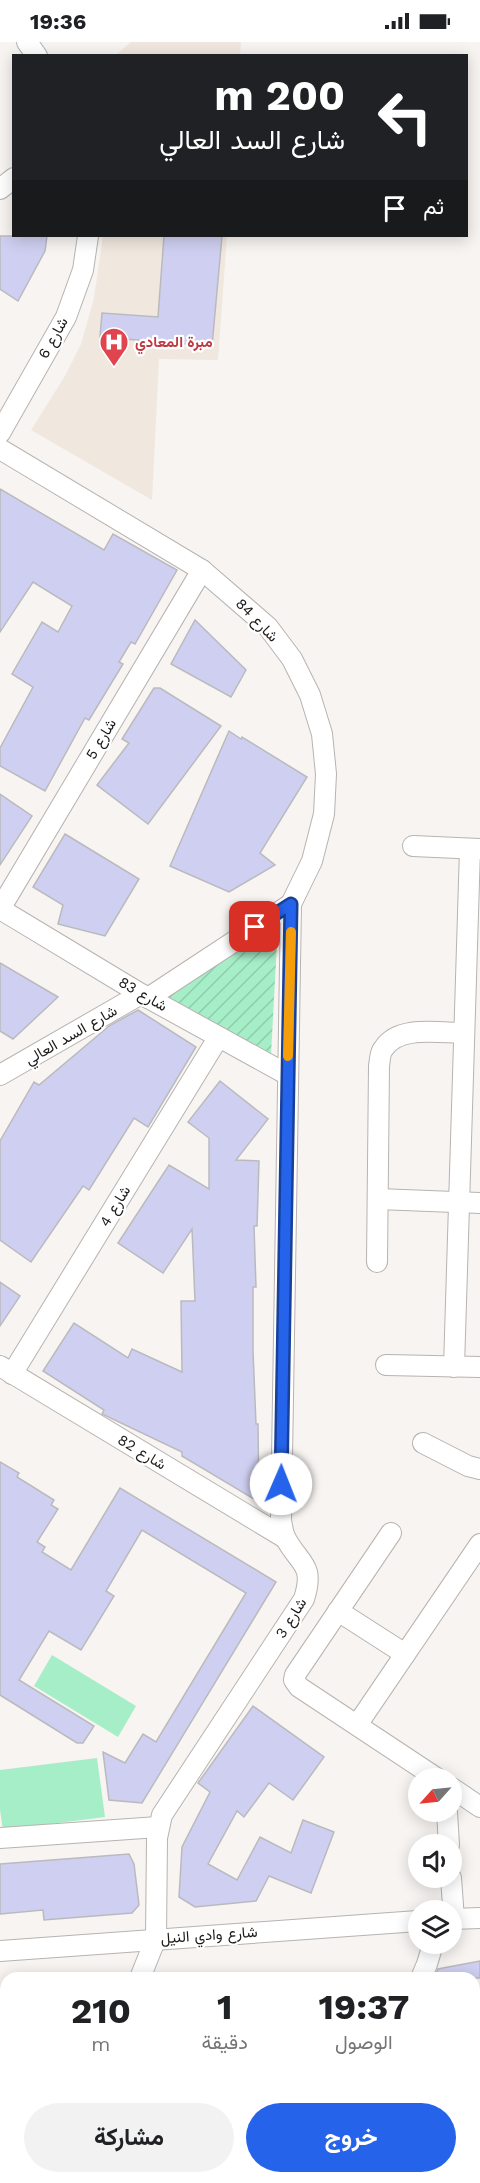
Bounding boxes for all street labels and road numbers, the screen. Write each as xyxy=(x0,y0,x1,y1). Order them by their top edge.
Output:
street label: شارع 6 xyxy=(34,314,73,363)
street label: شارع 84 xyxy=(230,594,282,647)
street label: شارع 5 xyxy=(82,715,122,764)
street label: شارع 83 xyxy=(115,973,171,1017)
street label: شارع السد العالي xyxy=(22,1001,122,1072)
street label: شارع 4 xyxy=(96,1182,136,1231)
street label: شارع 82 xyxy=(113,1431,170,1475)
street label: شارع 3 xyxy=(272,1594,312,1643)
street label: شارع وادي النيل xyxy=(160,1923,259,1951)

